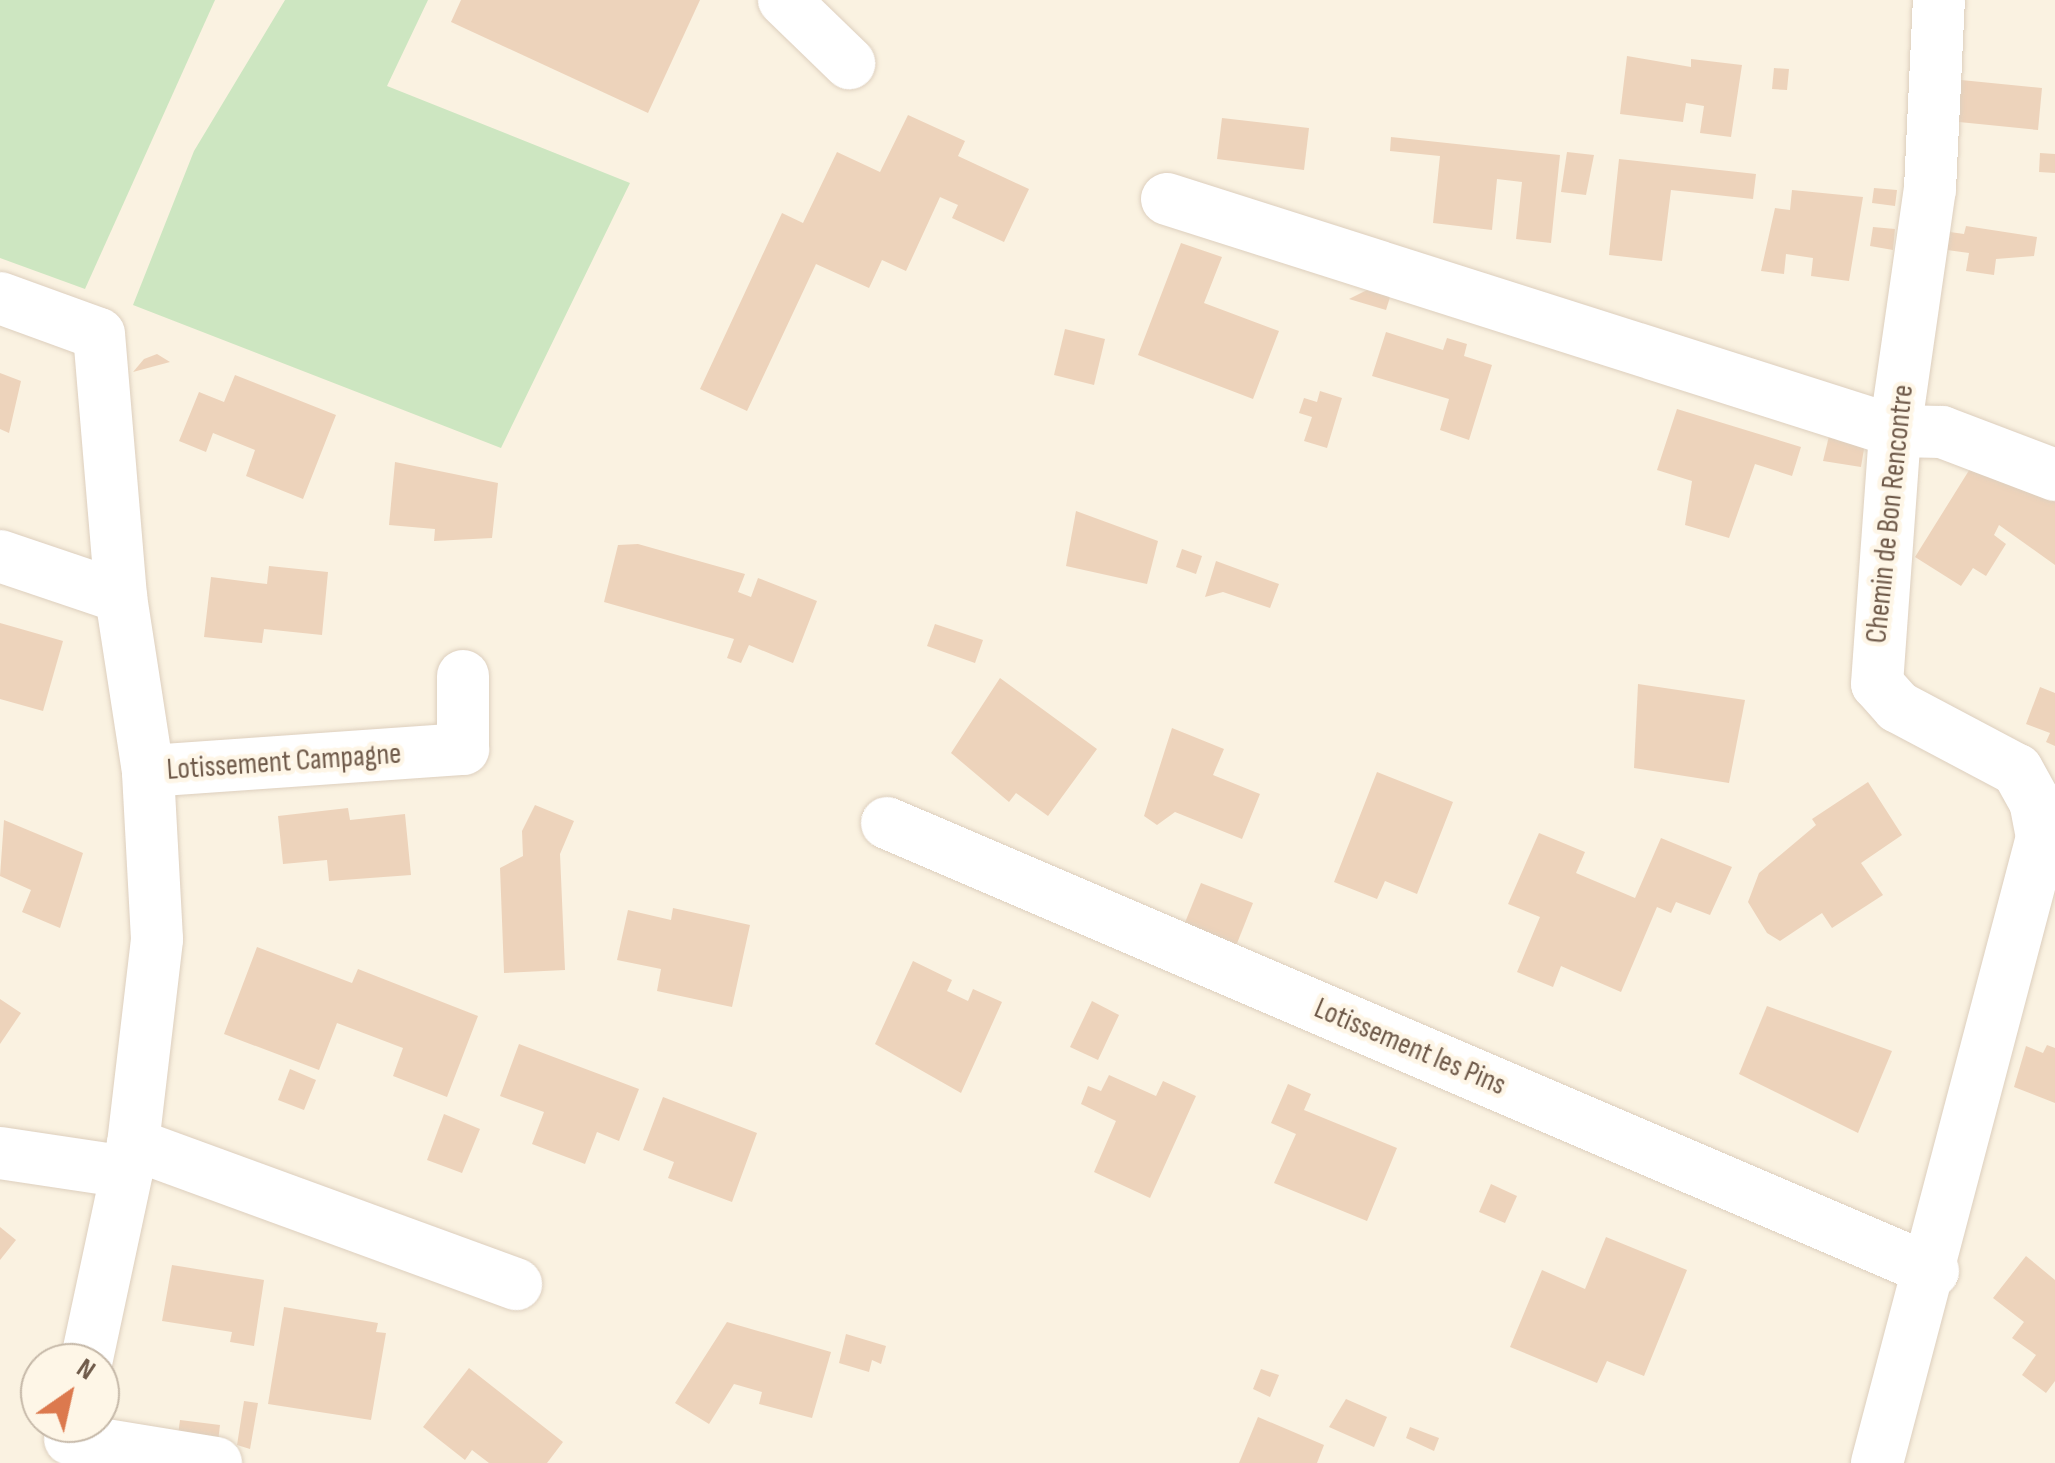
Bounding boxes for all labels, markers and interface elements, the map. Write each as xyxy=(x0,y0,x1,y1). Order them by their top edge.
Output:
street label: Chemin de Bon Rencontre xyxy=(1859,383,1921,645)
street label: Lotissement Campagne xyxy=(165,736,403,788)
street label: Lotissement les Pins xyxy=(1309,990,1511,1104)
north arrow xyxy=(20,1343,120,1443)
text: N xyxy=(71,1352,101,1387)

